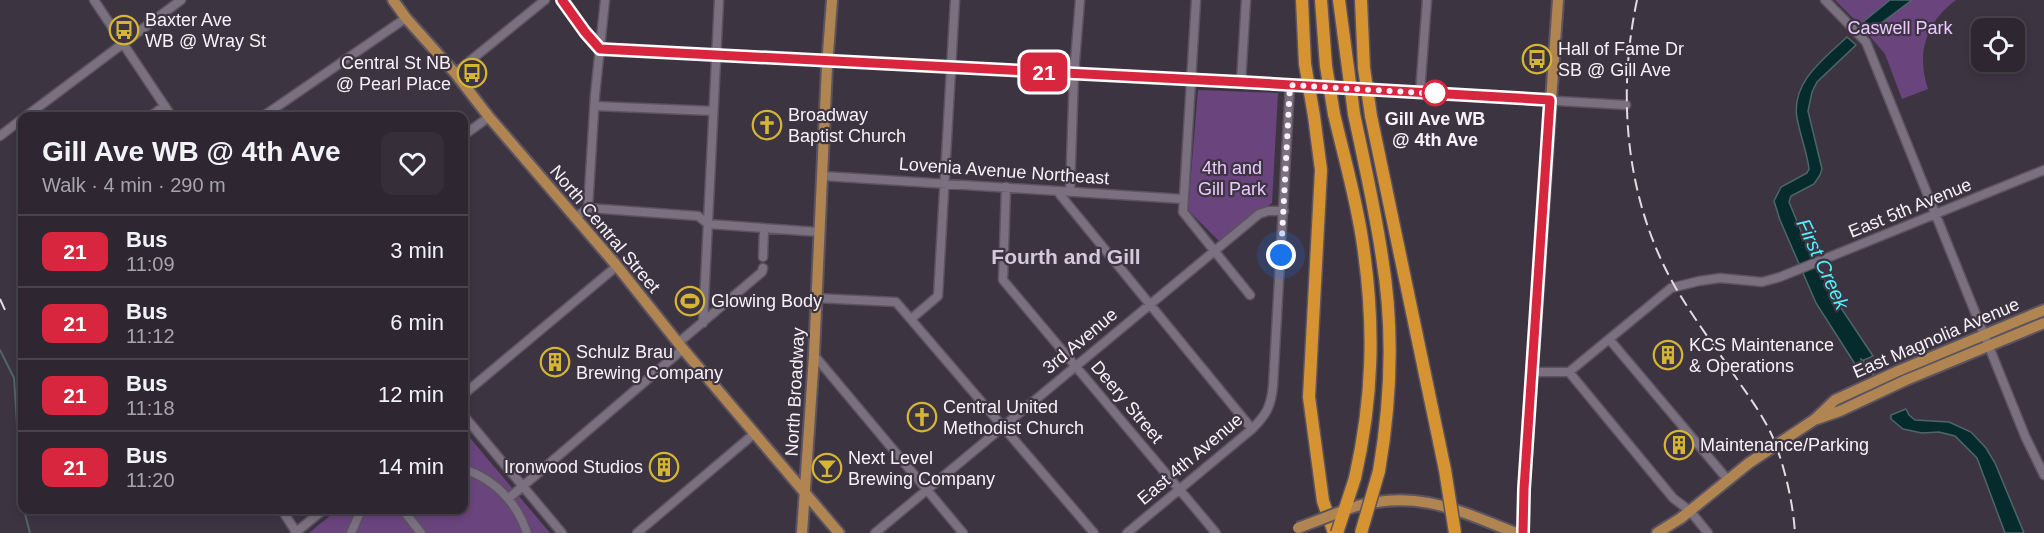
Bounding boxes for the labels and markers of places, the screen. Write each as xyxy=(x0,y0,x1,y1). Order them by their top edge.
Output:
place label: Baxter Ave WB @ Wray St xyxy=(145,10,266,51)
bus stop icon: Baxter Ave WB @ Wray St xyxy=(108,14,140,46)
place label: Hall of Fame Dr SB @ Gill Ave xyxy=(1558,39,1684,80)
bus stop icon: Hall of Fame Dr SB @ Gill Ave xyxy=(1521,43,1553,75)
place label: Central St NB @ Pearl Place xyxy=(336,53,451,94)
bus stop icon: Central St NB @ Pearl Place xyxy=(456,57,488,89)
marker: Gill Ave WB @ 4th Ave xyxy=(1422,80,1448,106)
place label: Broadway Baptist Church xyxy=(788,105,906,146)
church icon: Broadway Baptist Church xyxy=(751,109,783,141)
place label: Gill Ave WB @ 4th Ave xyxy=(1385,109,1485,150)
sports icon: Glowing Body xyxy=(674,285,706,317)
place label: Glowing Body xyxy=(711,291,822,311)
place label: KCS Maintenance & Operations xyxy=(1689,335,1834,376)
building icon: KCS Maintenance & Operations xyxy=(1652,339,1684,371)
place label: Schulz Brau Brewing Company xyxy=(576,342,723,383)
building icon: Schulz Brau Brewing Company xyxy=(539,346,571,378)
place label: Central United Methodist Church xyxy=(943,397,1084,438)
church icon: Central United Methodist Church xyxy=(906,401,938,433)
building icon: Maintenance/Parking xyxy=(1663,429,1695,461)
place label: Maintenance/Parking xyxy=(1700,435,1869,455)
place label: Next Level Brewing Company xyxy=(848,448,995,489)
building icon: Ironwood Studios xyxy=(648,451,680,483)
bar icon: Next Level Brewing Company xyxy=(811,452,843,484)
place label: Ironwood Studios xyxy=(504,457,643,477)

